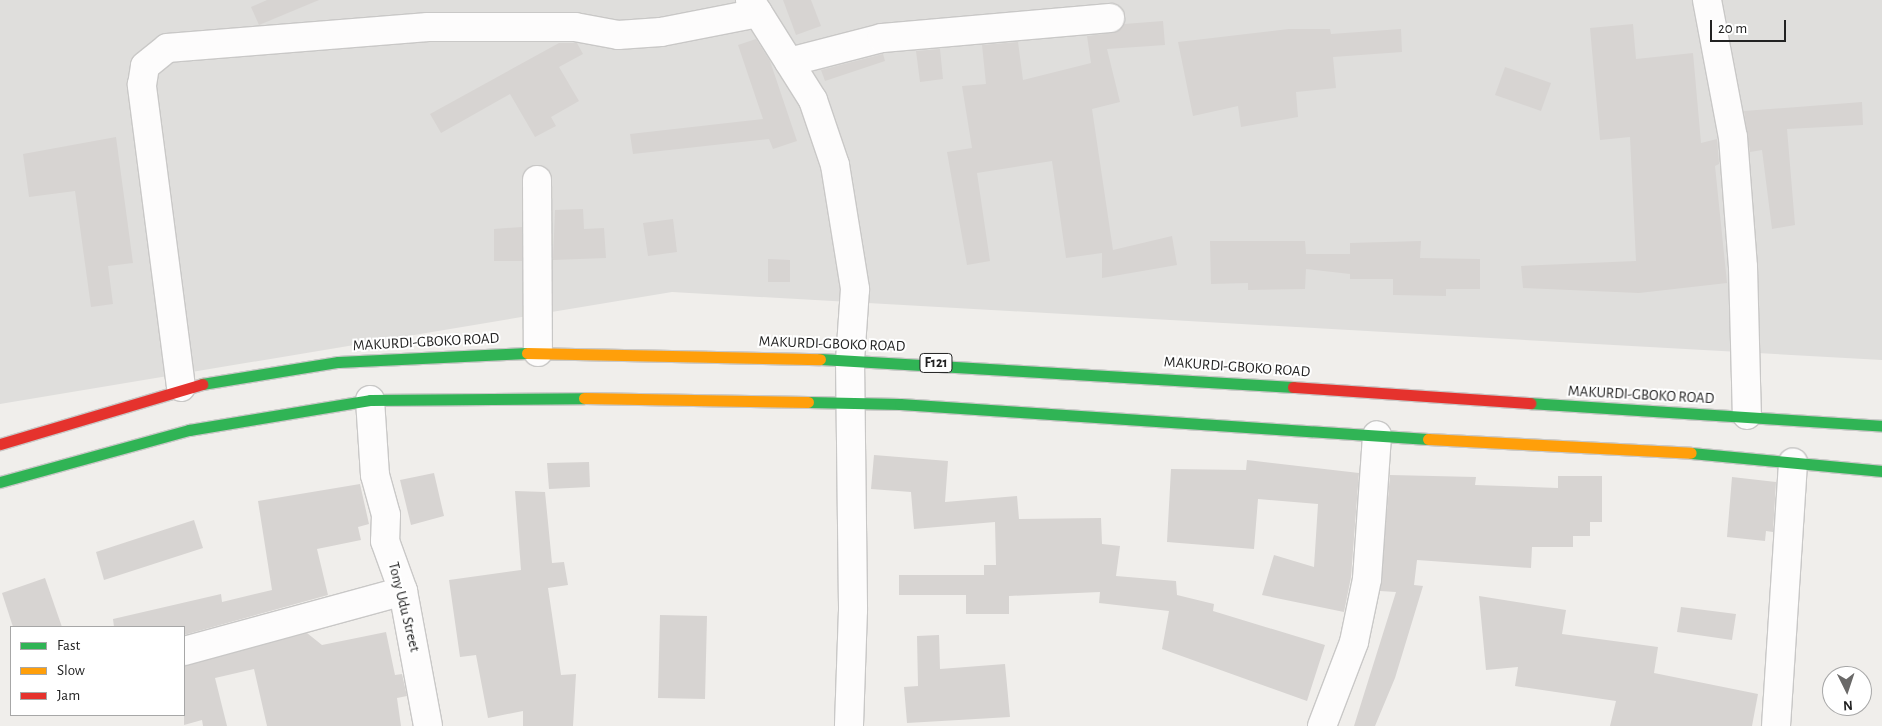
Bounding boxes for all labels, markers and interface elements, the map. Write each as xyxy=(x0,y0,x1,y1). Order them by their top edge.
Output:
scale bar xyxy=(1712,10,1788,42)
text: 20 m xyxy=(1718,21,1747,36)
street label: MAKURDI-GBOKO ROAD xyxy=(352,329,500,355)
street label: MAKURDI-GBOKO ROAD xyxy=(758,332,906,356)
road number: F121 xyxy=(918,352,954,374)
street label: MAKURDI-GBOKO ROAD xyxy=(1163,353,1311,381)
street label: MAKURDI-GBOKO ROAD xyxy=(1567,382,1715,408)
street label: Tony Udu Street xyxy=(384,560,424,654)
legend xyxy=(10,626,185,716)
text: Fast xyxy=(57,638,80,653)
text: Slow xyxy=(57,663,85,678)
north arrow xyxy=(1822,666,1872,716)
text: Jam xyxy=(57,688,80,703)
text: N xyxy=(1843,698,1853,712)

